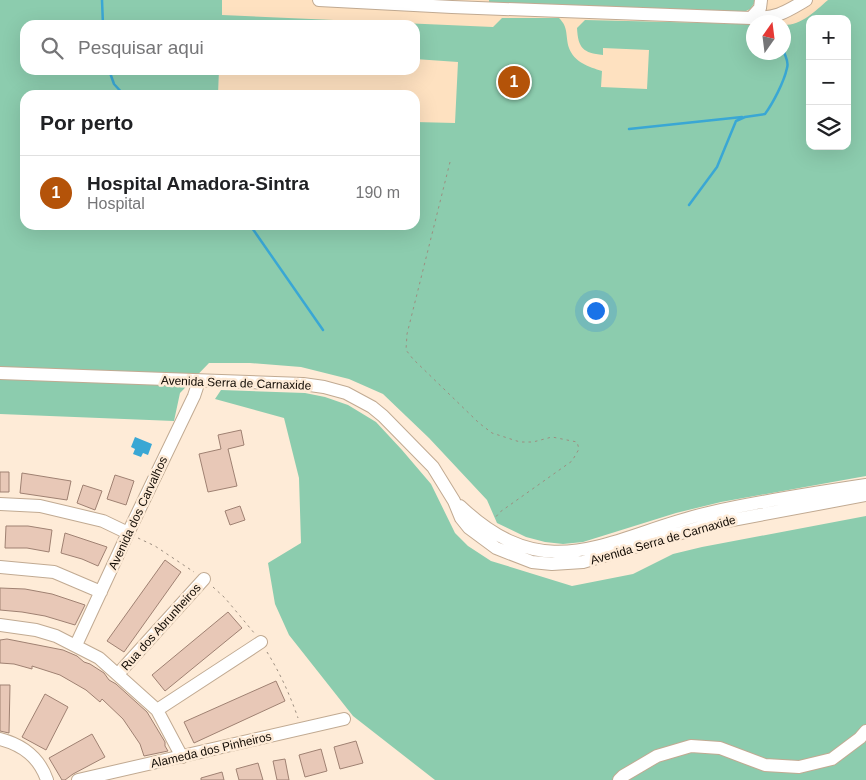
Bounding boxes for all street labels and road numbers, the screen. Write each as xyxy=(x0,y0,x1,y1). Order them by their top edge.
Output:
street label: Avenida Serra de Carnaxide xyxy=(161,373,312,393)
street label: Avenida dos Carvalhos xyxy=(106,454,170,572)
street label: Avenida Serra de Carnaxide xyxy=(589,512,738,567)
street label: Rua dos Abrunheiros xyxy=(118,581,204,673)
street label: Alameda dos Pinheiros xyxy=(149,729,273,771)

